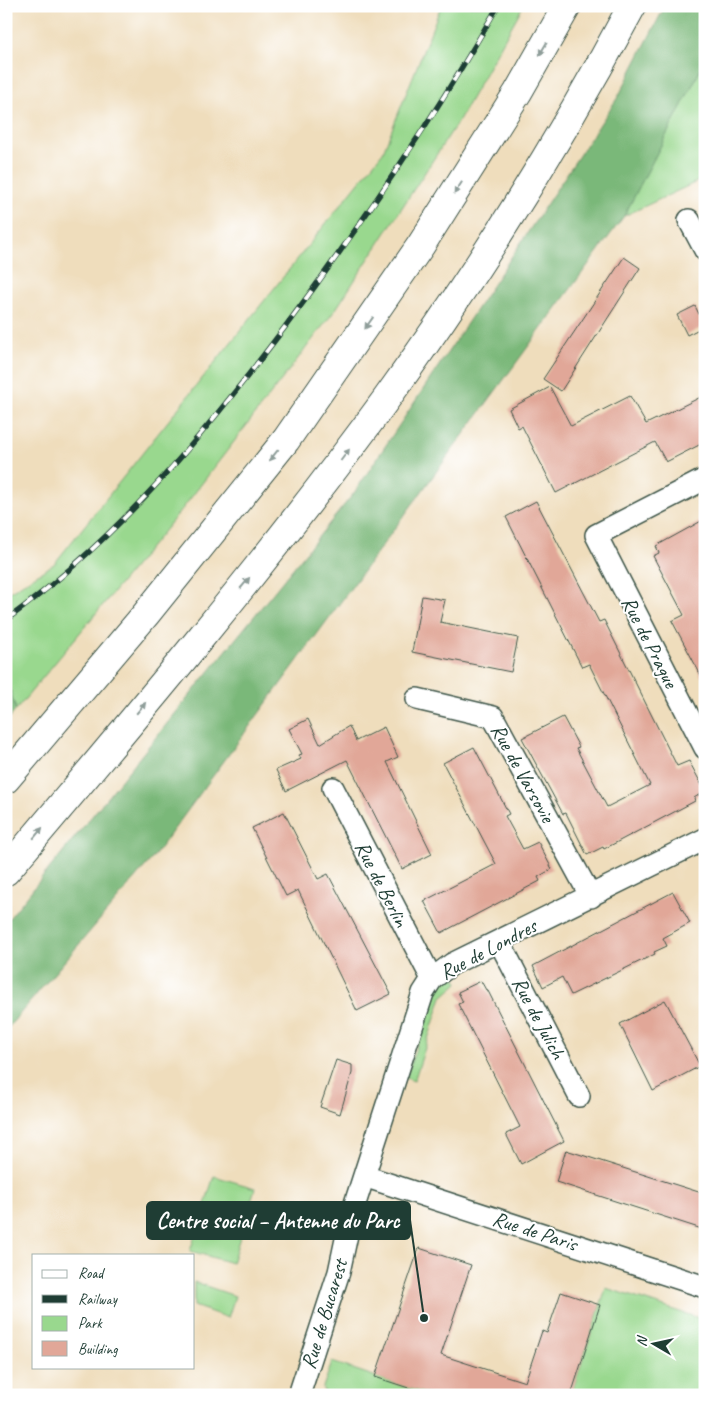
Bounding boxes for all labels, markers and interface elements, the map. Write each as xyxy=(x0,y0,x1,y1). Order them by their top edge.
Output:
one-way arrow xyxy=(538,42,547,55)
one-way arrow xyxy=(454,181,463,194)
one-way arrow xyxy=(364,316,374,330)
one-way arrow xyxy=(269,448,279,462)
one-way arrow xyxy=(340,448,350,462)
one-way arrow xyxy=(240,577,251,590)
street label: Rue de Prague xyxy=(616,592,685,693)
one-way arrow xyxy=(136,702,147,715)
street label: Rue de Varsovie xyxy=(485,719,562,829)
one-way arrow xyxy=(32,827,43,840)
street label: Rue de Berlin xyxy=(349,837,415,932)
street label: Rue de Londres xyxy=(435,912,543,985)
street label: Rue de Julich xyxy=(507,972,572,1065)
callout: Centre social – Antenne du Parc xyxy=(147,1202,410,1239)
street label: Rue de Paris xyxy=(490,1205,582,1257)
text: Centre social – Antenne du Parc xyxy=(156,1207,401,1235)
legend xyxy=(32,1254,195,1368)
street label: Rue de Bucarest xyxy=(295,1254,354,1372)
text: Road xyxy=(78,1264,105,1283)
text: Railway xyxy=(78,1290,119,1309)
text: Park xyxy=(78,1314,103,1333)
north arrow xyxy=(628,1318,678,1368)
text: N xyxy=(633,1334,651,1348)
text: Building xyxy=(78,1340,118,1359)

